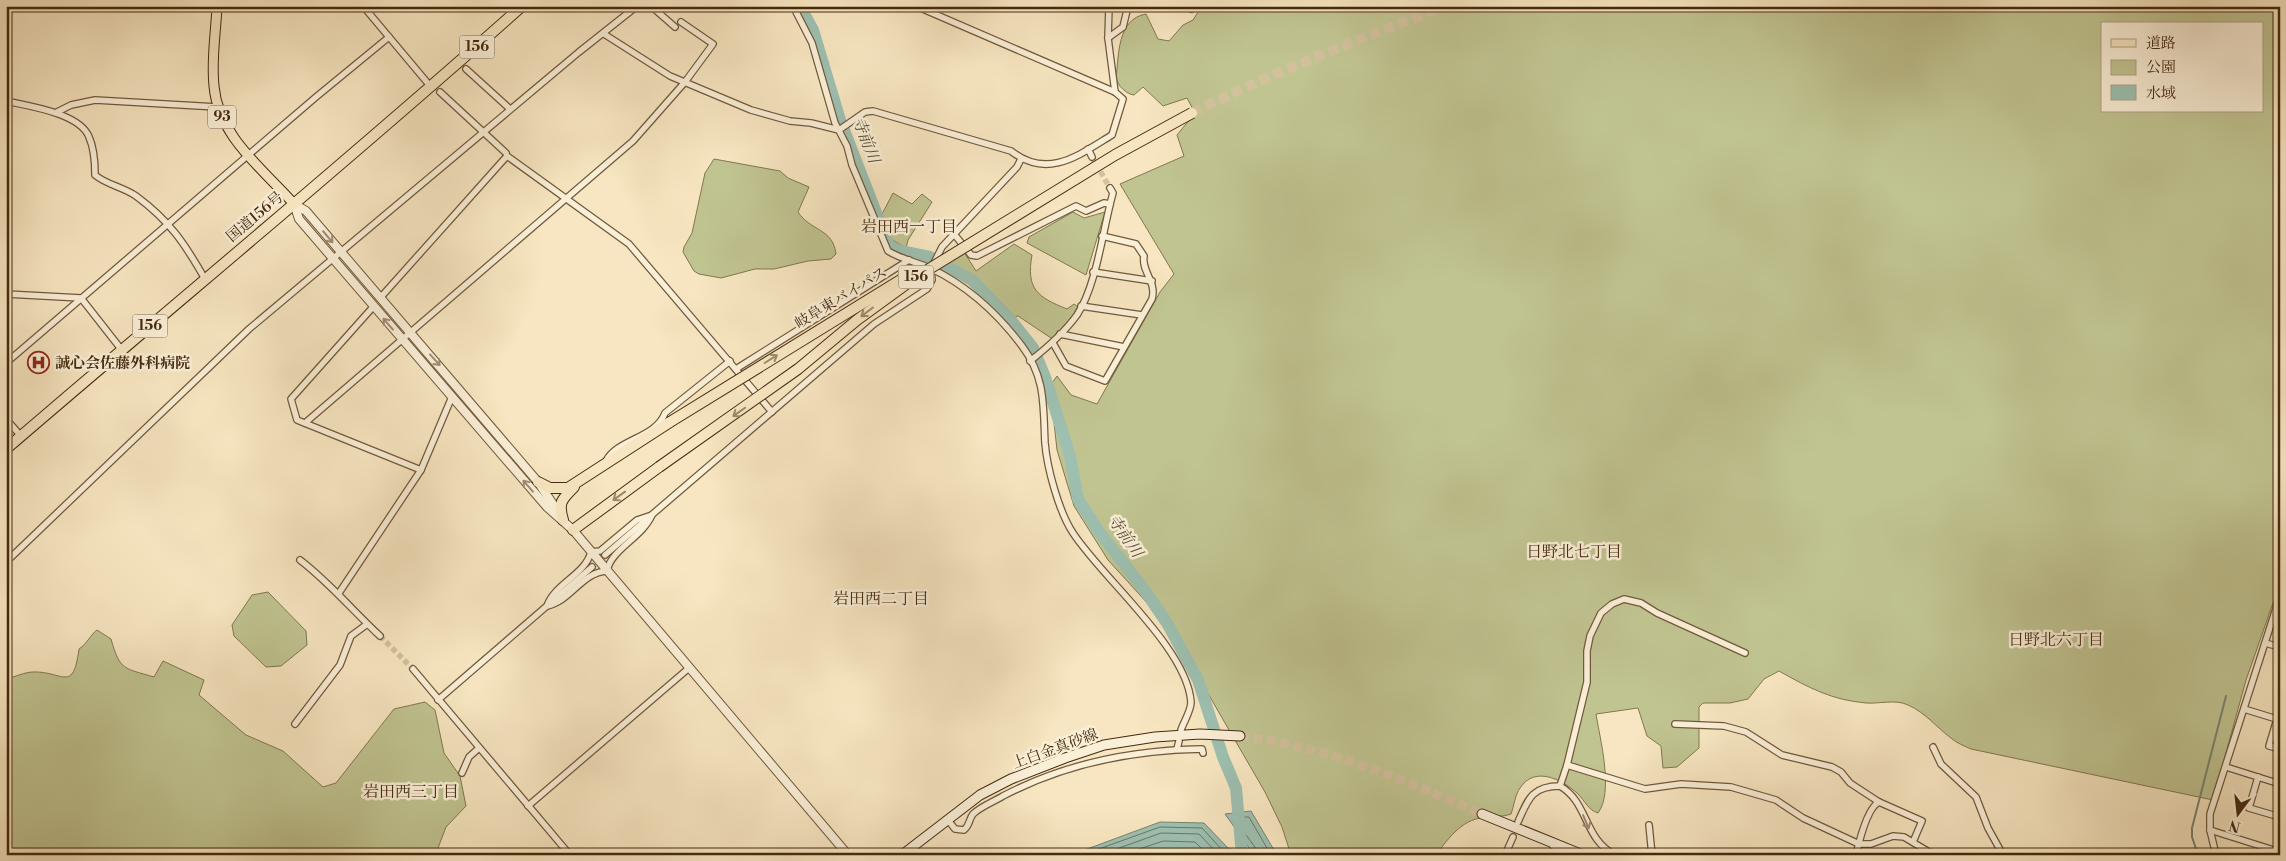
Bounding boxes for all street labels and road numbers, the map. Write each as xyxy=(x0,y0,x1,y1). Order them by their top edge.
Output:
road number: 156 xyxy=(460,36,494,58)
road number: 93 xyxy=(208,105,236,128)
street label: 国道156号 xyxy=(223,188,287,246)
street label: 岐阜東バイパス xyxy=(791,263,891,333)
road number: 156 xyxy=(898,266,934,288)
road number: 156 xyxy=(132,314,168,338)
street label: 上白金真砂線 xyxy=(1009,725,1101,773)

